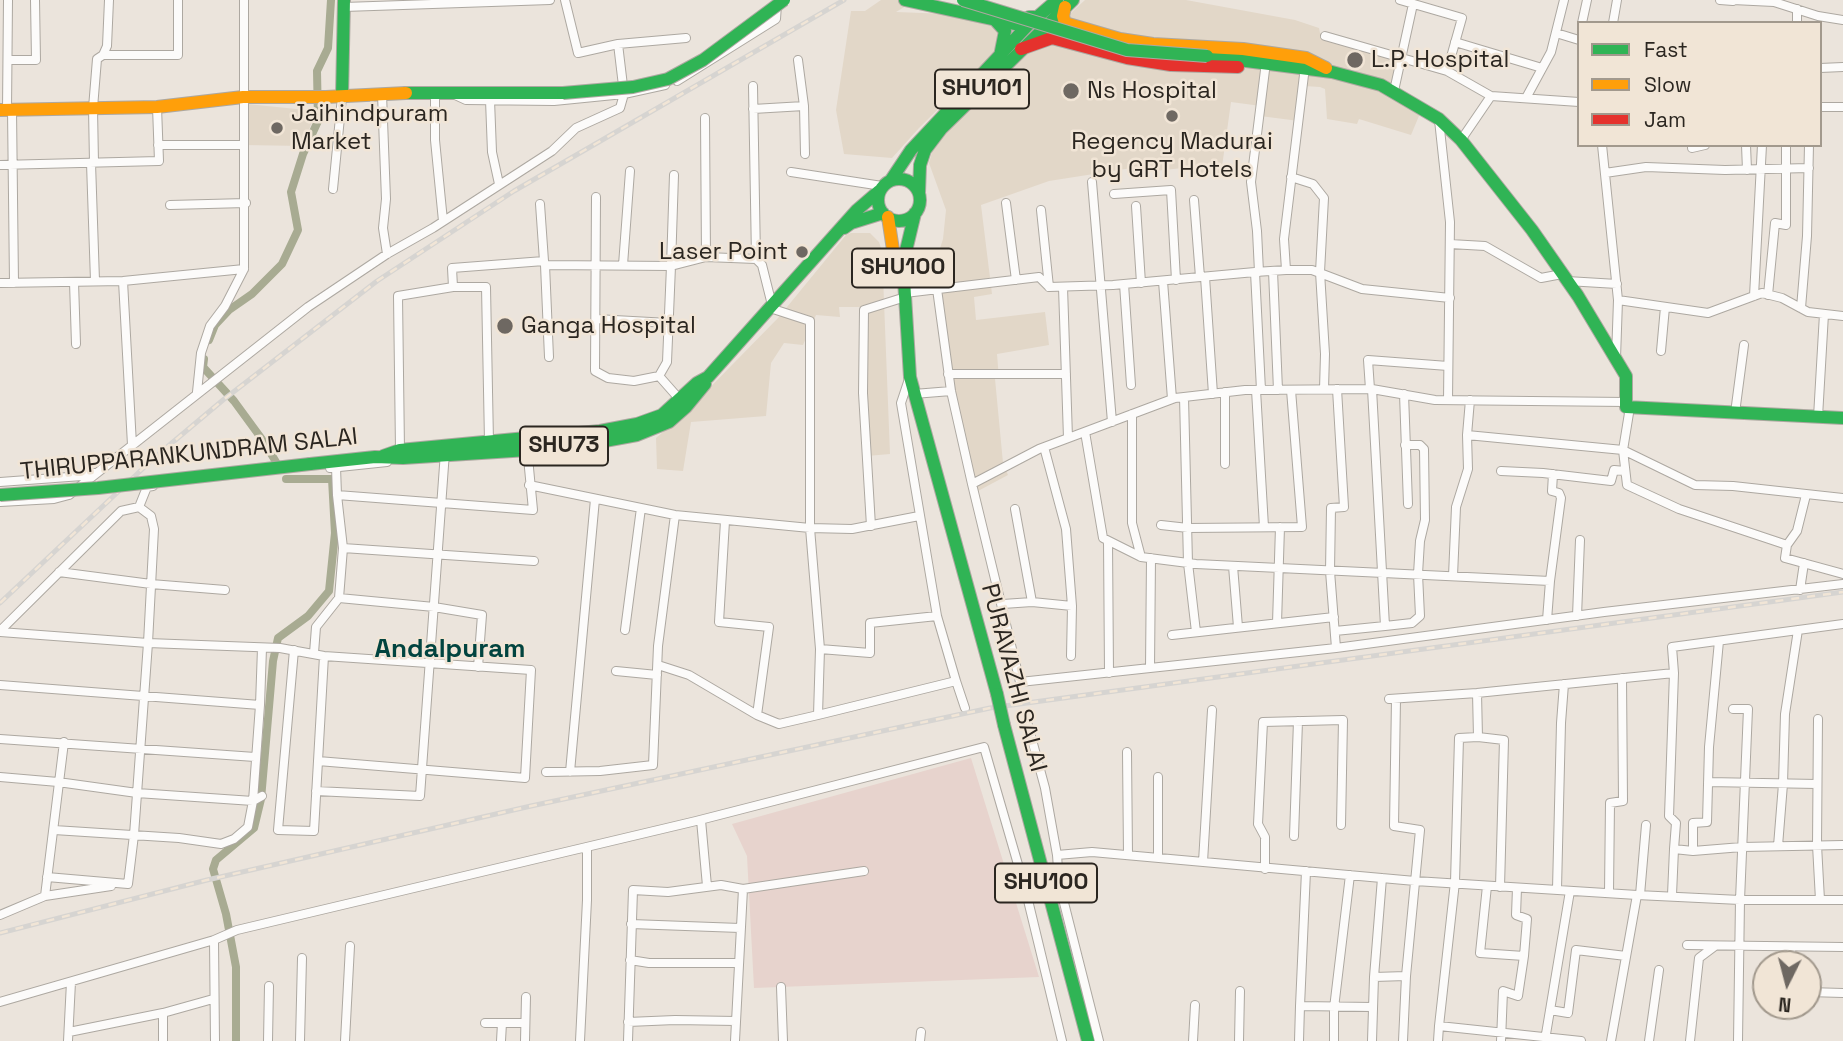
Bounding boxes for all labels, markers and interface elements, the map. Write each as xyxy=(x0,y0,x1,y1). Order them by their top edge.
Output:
legend xyxy=(1577,21,1822,147)
text: Fast xyxy=(1644,36,1688,63)
place label: L.P. Hospital xyxy=(1371,46,1509,74)
marker: L.P. Hospital xyxy=(1345,50,1365,70)
road number: SHU101 xyxy=(935,69,1029,108)
text: Slow xyxy=(1644,71,1692,98)
place label: Ns Hospital xyxy=(1087,77,1217,105)
marker: Ns Hospital xyxy=(1061,81,1081,101)
place label: Jaihindpuram Market xyxy=(291,100,448,156)
text: Jam xyxy=(1644,106,1686,133)
marker: Regency Madurai by GRT Hotels xyxy=(1164,108,1180,124)
marker: Jaihindpuram Market xyxy=(269,120,285,136)
place label: Regency Madurai by GRT Hotels xyxy=(1071,128,1273,184)
place label: Laser Point xyxy=(659,238,788,266)
marker: Laser Point xyxy=(794,244,810,260)
road number: SHU100 xyxy=(852,248,954,288)
place label: Ganga Hospital xyxy=(521,312,696,340)
marker: Ganga Hospital xyxy=(495,316,515,336)
street label: THIRUPPARANKUNDRAM SALAI xyxy=(19,423,359,487)
road number: SHU73 xyxy=(520,426,608,466)
street label: PURAVAZHI SALAI xyxy=(974,581,1052,775)
district label: Andalpuram xyxy=(375,634,525,666)
road number: SHU100 xyxy=(995,863,1097,902)
north arrow xyxy=(1752,950,1822,1020)
text: N xyxy=(1777,991,1793,1017)

